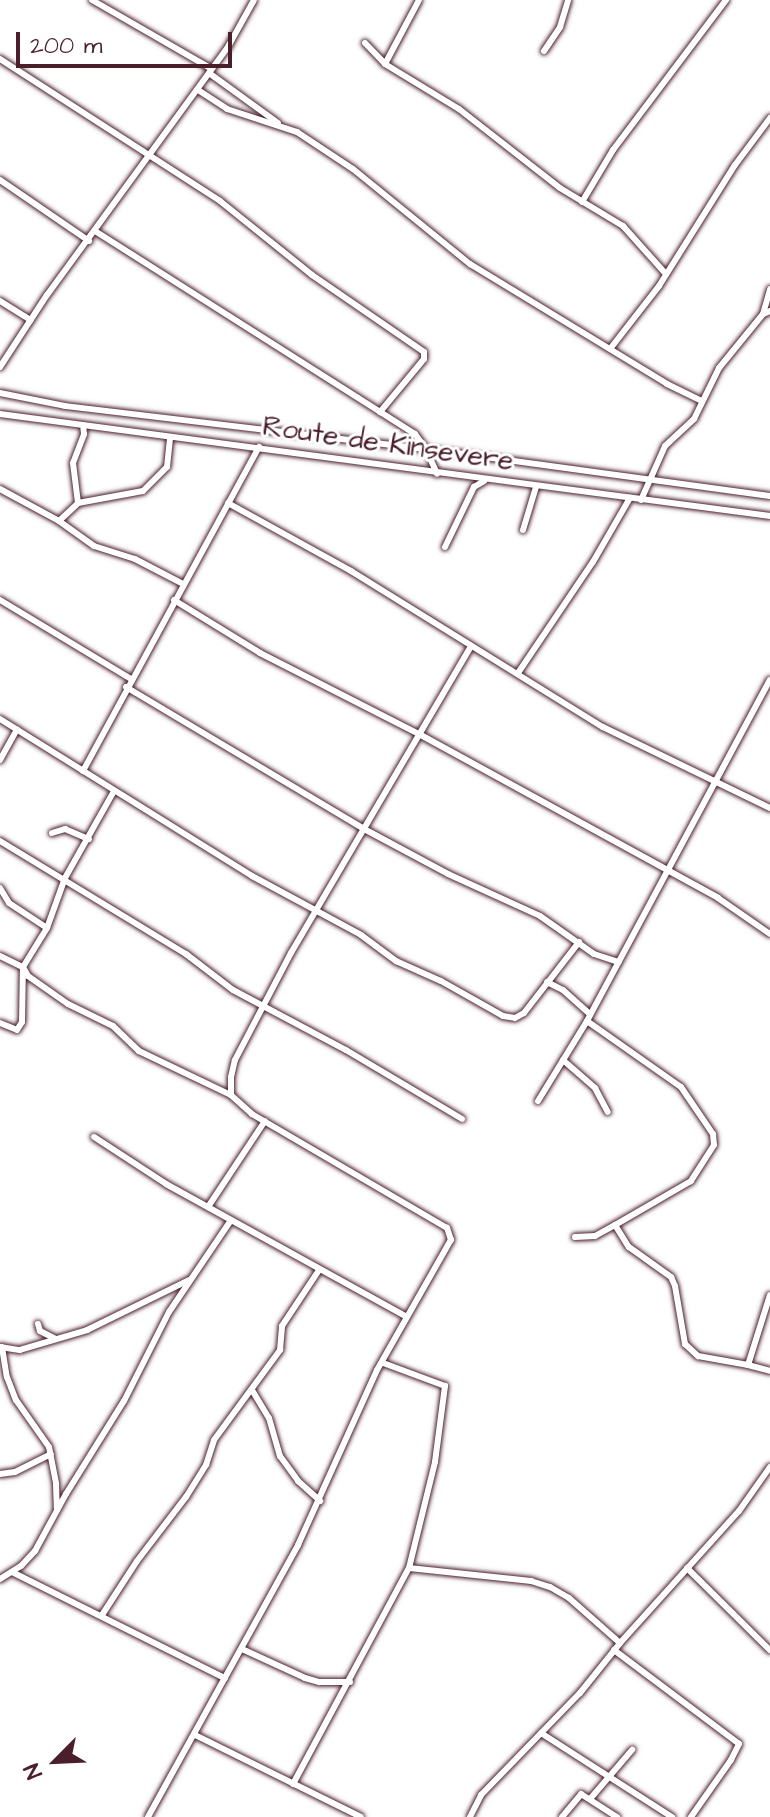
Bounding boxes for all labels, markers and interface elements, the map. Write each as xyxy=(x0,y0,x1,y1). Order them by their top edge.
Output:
scale bar xyxy=(20,16,236,66)
text: 200 m xyxy=(30,29,102,63)
street label: Route de Kinsevere xyxy=(260,410,516,478)
north arrow xyxy=(16,1721,96,1801)
text: N xyxy=(17,1758,51,1784)

